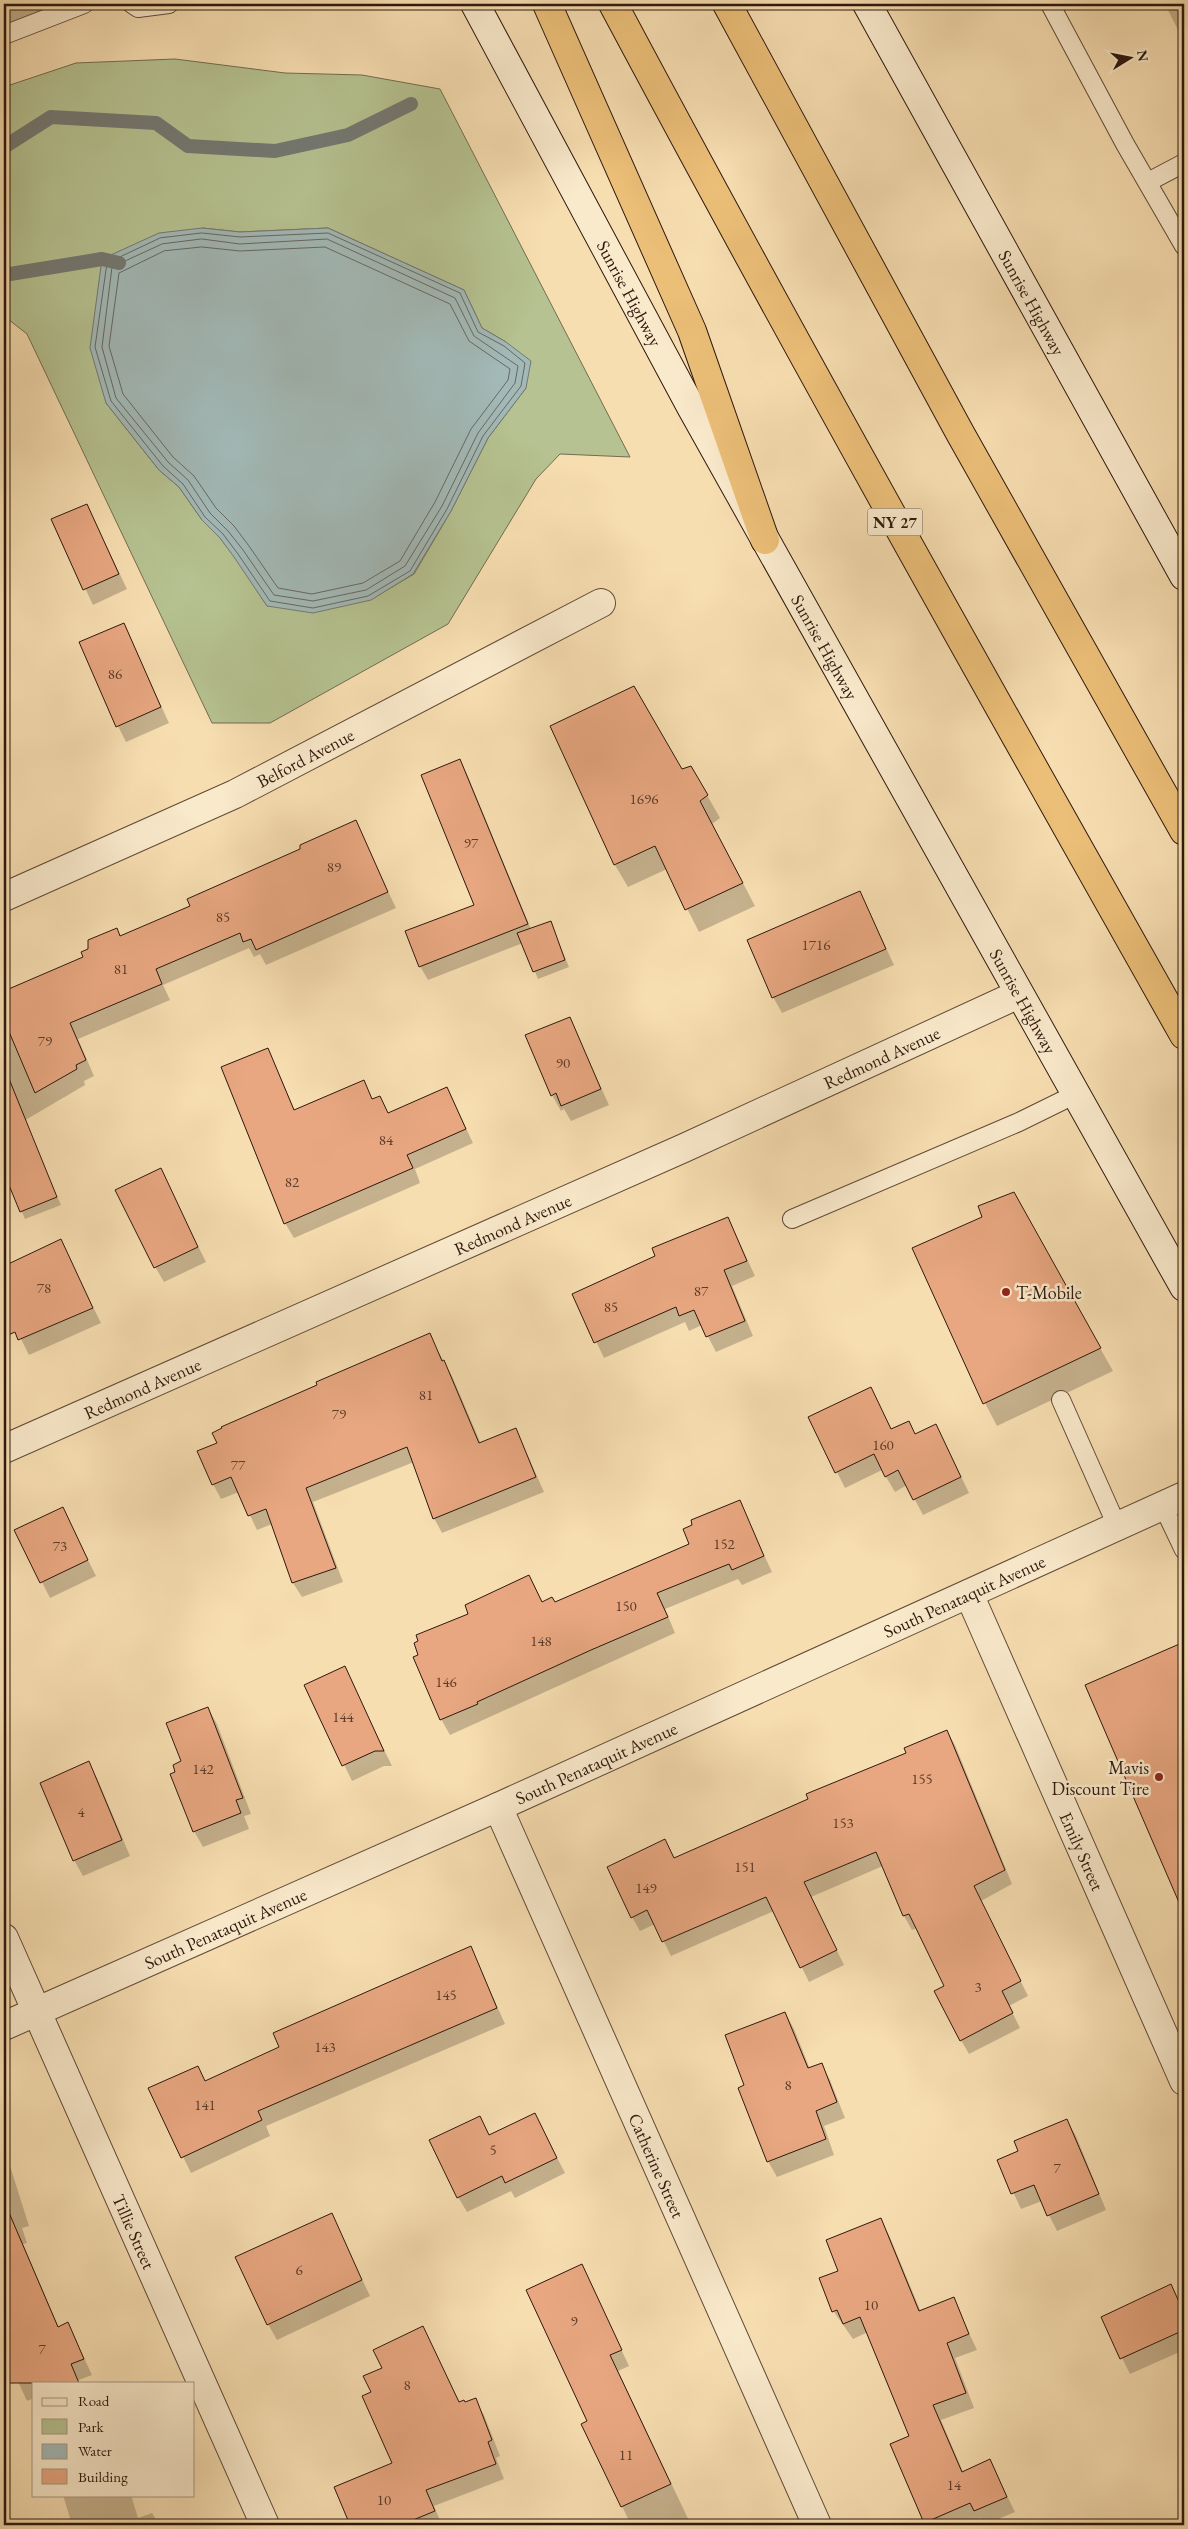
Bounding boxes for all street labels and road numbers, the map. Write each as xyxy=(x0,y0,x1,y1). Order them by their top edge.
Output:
street label: Sunrise Highway xyxy=(592,236,668,350)
street label: Sunrise Highway xyxy=(994,246,1071,359)
road number: NY 27 xyxy=(868,508,922,536)
street label: Sunrise Highway xyxy=(787,590,864,703)
street label: Belford Avenue xyxy=(253,723,358,792)
street label: Sunrise Highway xyxy=(985,944,1062,1058)
street label: Redmond Avenue xyxy=(820,1021,943,1094)
street label: Redmond Avenue xyxy=(450,1188,575,1260)
street label: Redmond Avenue xyxy=(80,1352,204,1424)
street label: South Penataquit Avenue xyxy=(879,1549,1049,1642)
street label: South Penataquit Avenue xyxy=(511,1716,681,1809)
street label: Emily Street xyxy=(1055,1808,1110,1894)
street label: South Penataquit Avenue xyxy=(140,1882,310,1974)
street label: Catherine Street xyxy=(624,2109,691,2221)
street label: Tillie Street xyxy=(108,2190,161,2273)

